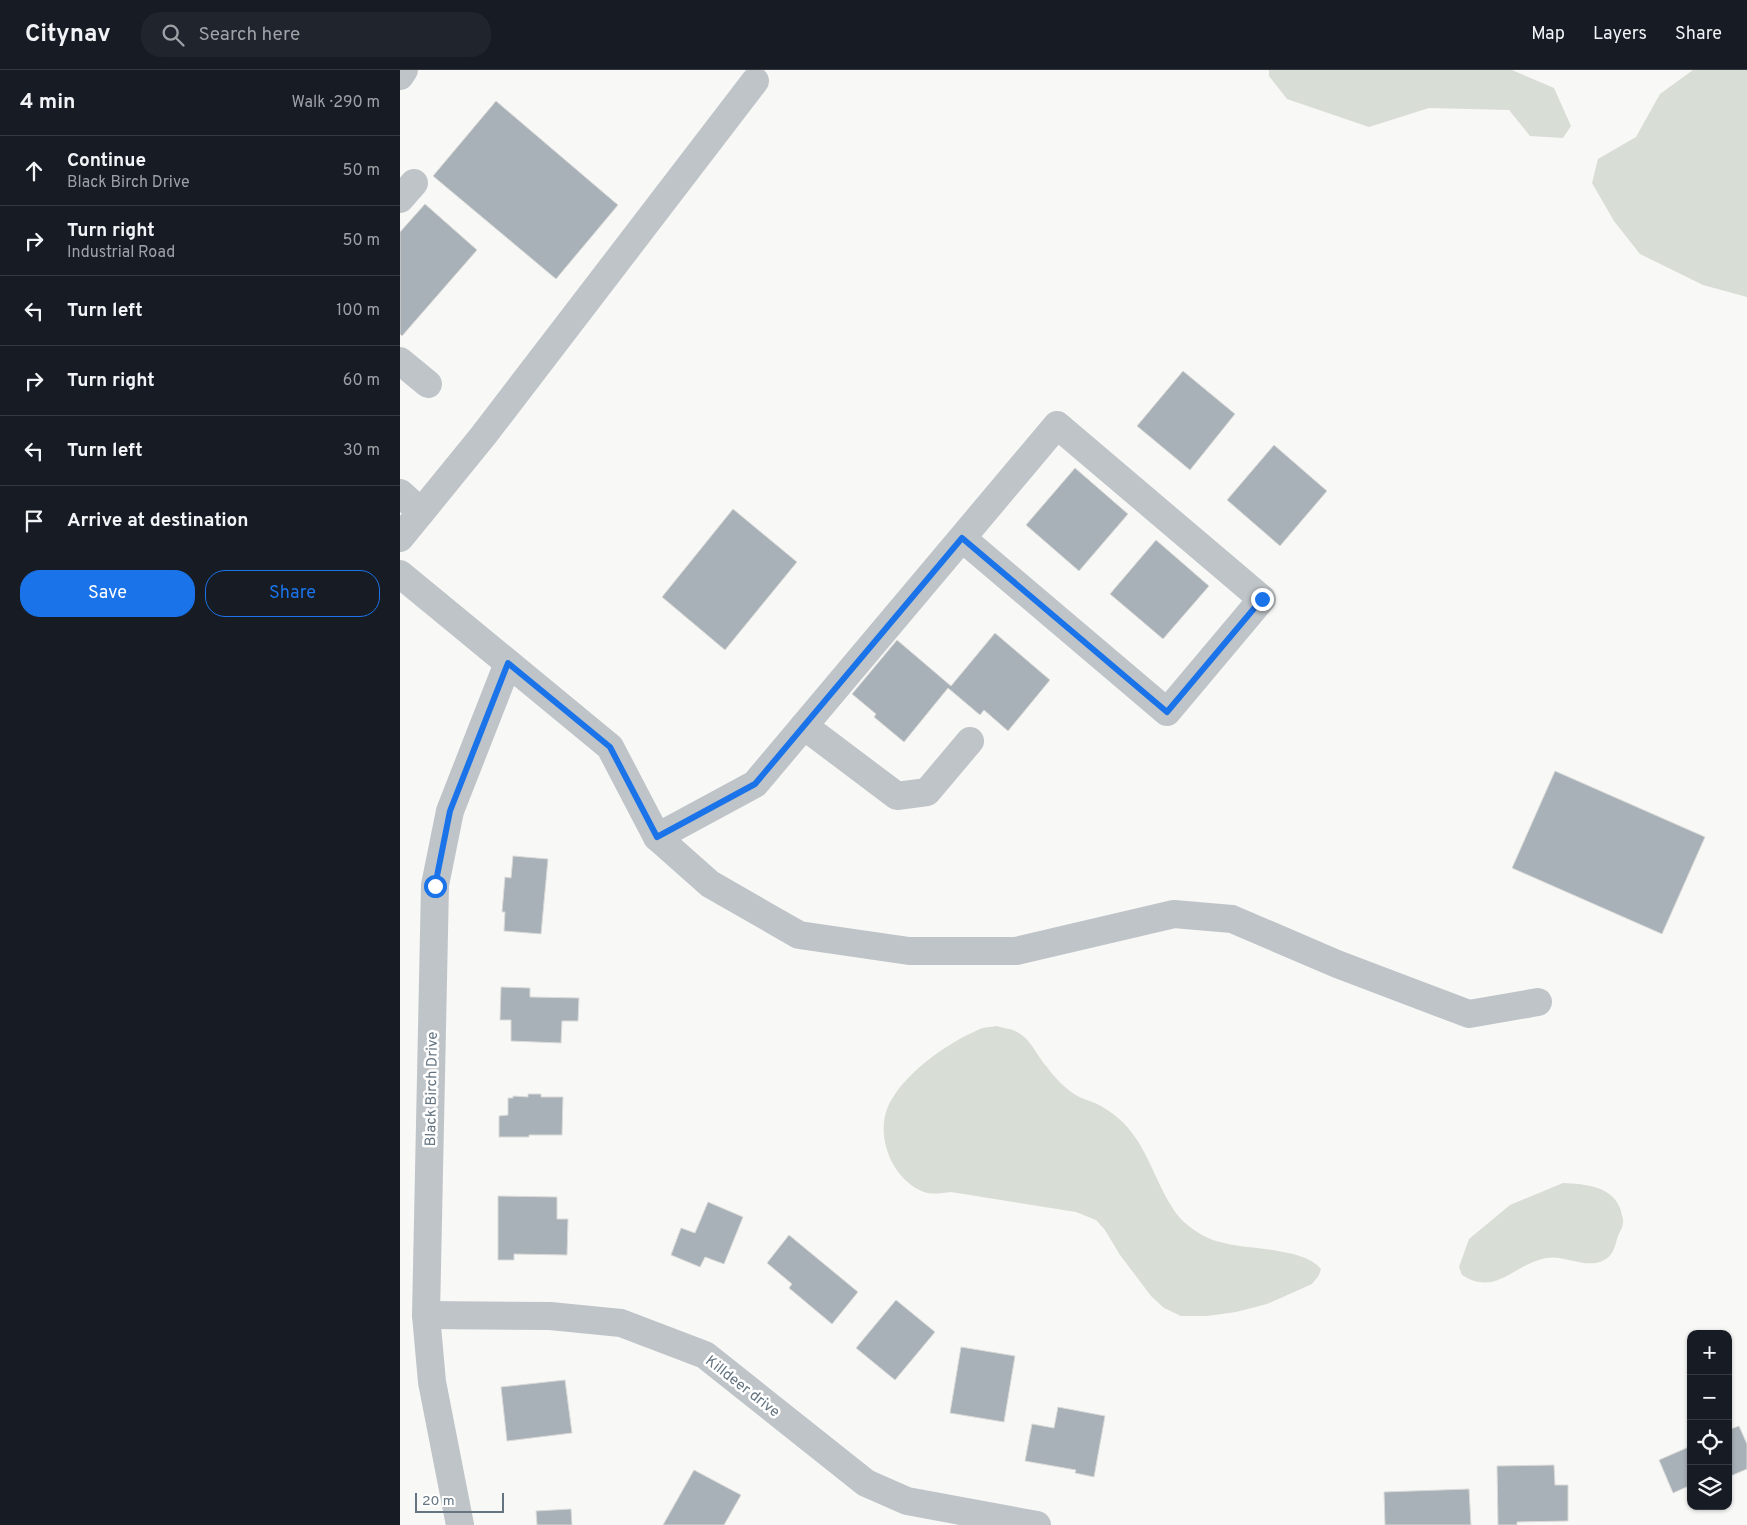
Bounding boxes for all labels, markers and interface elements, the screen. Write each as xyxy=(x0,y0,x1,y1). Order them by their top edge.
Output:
search box xyxy=(141,12,491,57)
text: Citynav xyxy=(25,20,111,50)
icon: search xyxy=(159,21,187,49)
text: Search here xyxy=(199,23,300,47)
text: Map xyxy=(1531,23,1565,46)
text: Layers xyxy=(1593,23,1647,46)
text: Share xyxy=(1675,23,1722,46)
text: 4 min xyxy=(20,89,76,116)
text: Walk · 290 m xyxy=(292,93,380,113)
text: Continue xyxy=(67,149,146,173)
icon: ahead xyxy=(20,157,48,185)
text: 50 m xyxy=(343,161,380,181)
text: Black Birch Drive xyxy=(67,173,190,193)
text: Turn right xyxy=(67,219,155,243)
icon: right xyxy=(20,227,48,255)
text: 50 m xyxy=(343,231,380,251)
text: Industrial Road xyxy=(67,243,175,263)
icon: left xyxy=(20,297,48,325)
text: Turn left xyxy=(67,299,143,323)
text: 100 m xyxy=(336,301,380,321)
icon: right xyxy=(20,367,48,395)
text: Turn right xyxy=(67,369,155,393)
text: 60 m xyxy=(343,371,380,391)
icon: left xyxy=(20,437,48,465)
text: Turn left xyxy=(67,439,143,463)
text: 30 m xyxy=(343,441,380,461)
icon: arrive xyxy=(20,507,48,535)
text: Arrive at destination xyxy=(67,509,248,533)
button: Save xyxy=(20,570,195,617)
button: Share xyxy=(205,570,380,617)
route end xyxy=(1251,588,1274,611)
route start xyxy=(424,875,447,898)
street label: Black Birch Drive xyxy=(422,1031,443,1147)
map controls xyxy=(1687,1330,1732,1510)
button: + xyxy=(1687,1330,1732,1375)
street label: Killdeer drive xyxy=(701,1352,783,1422)
button: − xyxy=(1687,1375,1732,1420)
button: locate xyxy=(1687,1420,1732,1465)
button: layers xyxy=(1687,1465,1732,1510)
scale bar xyxy=(415,1490,504,1513)
text: 20 m xyxy=(422,1493,455,1510)

